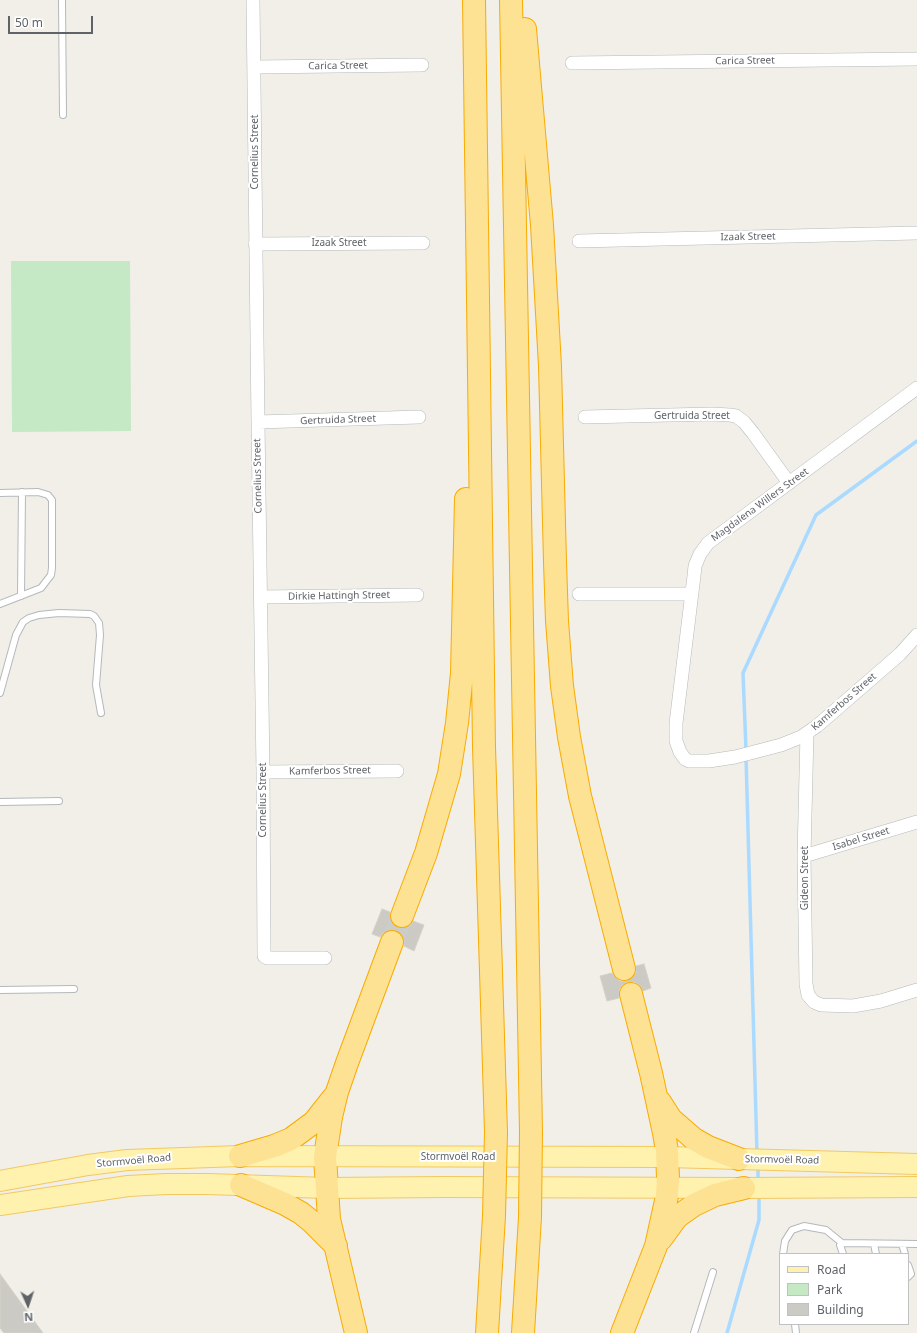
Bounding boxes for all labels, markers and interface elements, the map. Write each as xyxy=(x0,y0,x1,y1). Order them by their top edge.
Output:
scale bar xyxy=(10,8,95,34)
text: 50 m xyxy=(15,14,43,31)
street label: Carica Street xyxy=(715,54,775,68)
street label: Carica Street xyxy=(308,59,368,73)
street label: Cornelius Street xyxy=(249,115,261,189)
street label: Izaak Street xyxy=(720,231,776,243)
street label: Izaak Street xyxy=(311,237,367,249)
street label: Gertruida Street xyxy=(654,410,730,422)
street label: Gertruida Street xyxy=(300,413,376,427)
street label: Cornelius Street xyxy=(251,438,265,514)
street label: Magdalena Willers Street xyxy=(709,466,811,544)
street label: Dirkie Hattingh Street xyxy=(288,589,390,603)
street label: Kamferbos Street xyxy=(809,671,879,733)
street label: Cornelius Street xyxy=(257,763,269,837)
street label: Kamferbos Street xyxy=(289,764,371,778)
street label: Isabel Street xyxy=(831,825,891,853)
street label: Gideon Street xyxy=(799,846,811,910)
street label: Stormvoël Road xyxy=(421,1151,495,1163)
street label: Stormvoël Road xyxy=(96,1152,172,1170)
street label: Stormvoël Road xyxy=(745,1153,819,1167)
legend xyxy=(779,1253,909,1325)
text: Road xyxy=(817,1261,846,1278)
text: Park xyxy=(817,1281,842,1298)
north arrow xyxy=(8,1285,48,1325)
text: Building xyxy=(817,1301,864,1318)
text: N xyxy=(24,1310,34,1325)

